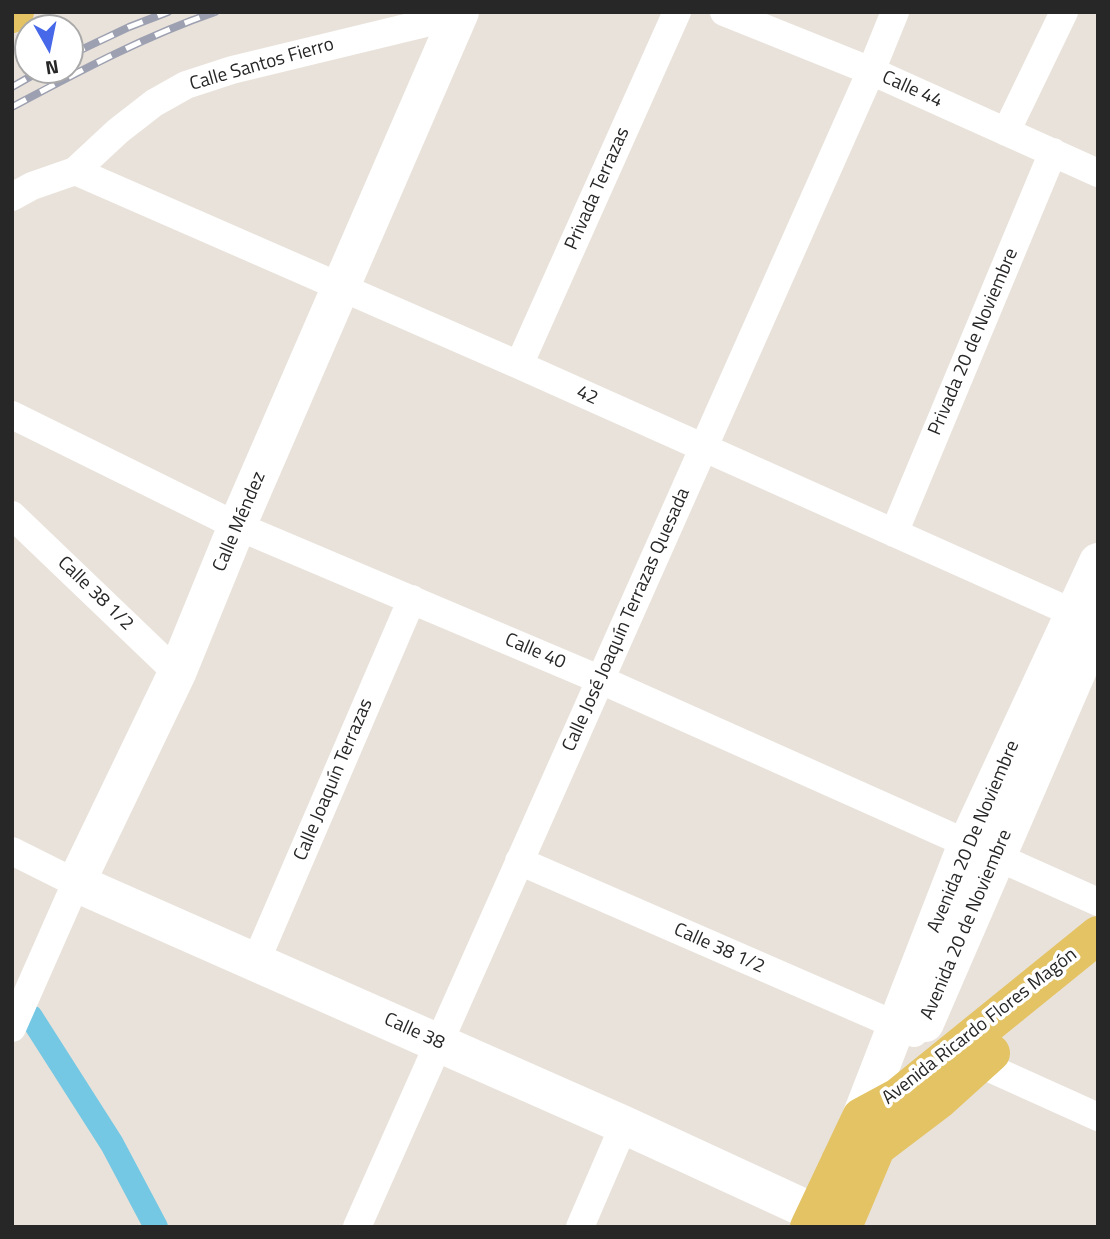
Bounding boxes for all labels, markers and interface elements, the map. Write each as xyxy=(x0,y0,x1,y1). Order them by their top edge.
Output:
north arrow xyxy=(14,14,84,84)
street label: Calle Santos Fierro xyxy=(187,34,337,96)
text: N xyxy=(43,53,61,84)
street label: Calle 44 xyxy=(878,67,946,113)
street label: Privada Terrazas xyxy=(561,124,635,254)
street label: Privada 20 de Noviembre xyxy=(924,245,1024,439)
street label: 42 xyxy=(573,381,601,411)
street label: Calle Méndez xyxy=(209,469,271,575)
street label: Calle José Joaquín Terrazas Quesada xyxy=(558,485,696,755)
street label: Calle 38 1/2 xyxy=(52,552,138,636)
street label: Calle 40 xyxy=(501,629,569,675)
street label: Calle Joaquín Terrazas xyxy=(290,696,378,864)
street label: Avenida 20 De Noviembre xyxy=(923,737,1025,937)
street label: Avenida 20 de Noviembre xyxy=(917,827,1017,1023)
street label: Calle 38 1/2 xyxy=(670,919,768,979)
street label: Avenida Ricardo Flores Magón xyxy=(878,944,1082,1110)
street label: Calle 38 xyxy=(380,1009,448,1055)

